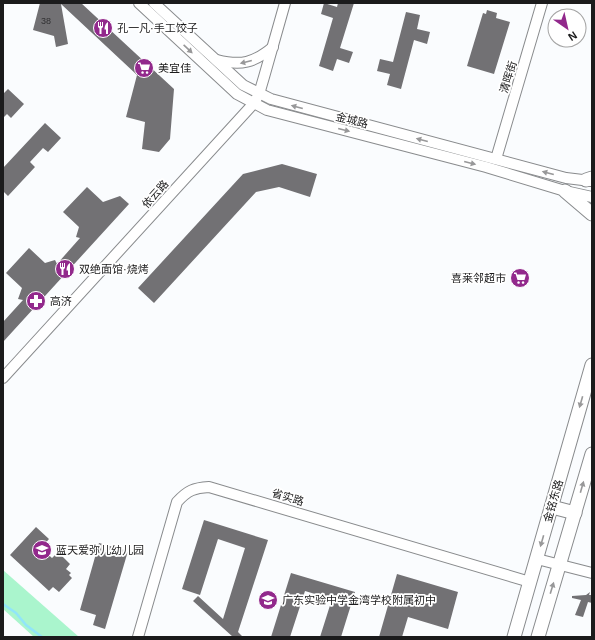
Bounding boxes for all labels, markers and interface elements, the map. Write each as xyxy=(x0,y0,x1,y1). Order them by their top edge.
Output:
north arrow xyxy=(547,8,587,48)
house number: 38 xyxy=(41,16,51,26)
restaurant icon: 孔一凡·手工饺子 xyxy=(92,17,114,39)
place label: 孔一凡·手工饺子 xyxy=(117,22,198,34)
text: N xyxy=(566,29,579,44)
one-way arrow xyxy=(183,44,193,53)
supermarket icon: 美宜佳 xyxy=(133,57,155,79)
one-way arrow xyxy=(240,59,252,65)
street label: 清晖街 xyxy=(497,59,519,95)
place label: 美宜佳 xyxy=(158,62,191,74)
one-way arrow xyxy=(290,103,303,109)
street label: 金城路 xyxy=(335,110,369,130)
one-way arrow xyxy=(339,127,351,133)
one-way arrow xyxy=(416,136,429,142)
one-way arrow xyxy=(464,160,476,166)
one-way arrow xyxy=(542,170,554,176)
street label: 依云路 xyxy=(140,178,170,210)
restaurant icon: 双绝面馆·烧烤 xyxy=(54,258,76,280)
place label: 双绝面馆·烧烤 xyxy=(79,263,149,275)
supermarket icon: 喜莱邻超市 xyxy=(509,267,531,289)
place label: 喜莱邻超市 xyxy=(451,272,506,284)
pharmacy icon: 高济 xyxy=(25,290,47,312)
place label: 高济 xyxy=(50,295,72,307)
one-way arrow xyxy=(578,397,584,409)
street label: 金铭东路 xyxy=(541,478,565,524)
one-way arrow xyxy=(579,481,585,493)
street label: 省实路 xyxy=(270,486,306,508)
one-way arrow xyxy=(539,535,545,547)
school or university icon: 蓝天爱弥儿幼儿园 xyxy=(31,539,53,561)
place label: 蓝天爱弥儿幼儿园 xyxy=(56,544,144,556)
one-way arrow xyxy=(549,581,555,593)
school or university icon: 广东实验中学金湾学校附属初中 xyxy=(257,589,279,611)
place label: 广东实验中学金湾学校附属初中 xyxy=(282,594,436,606)

